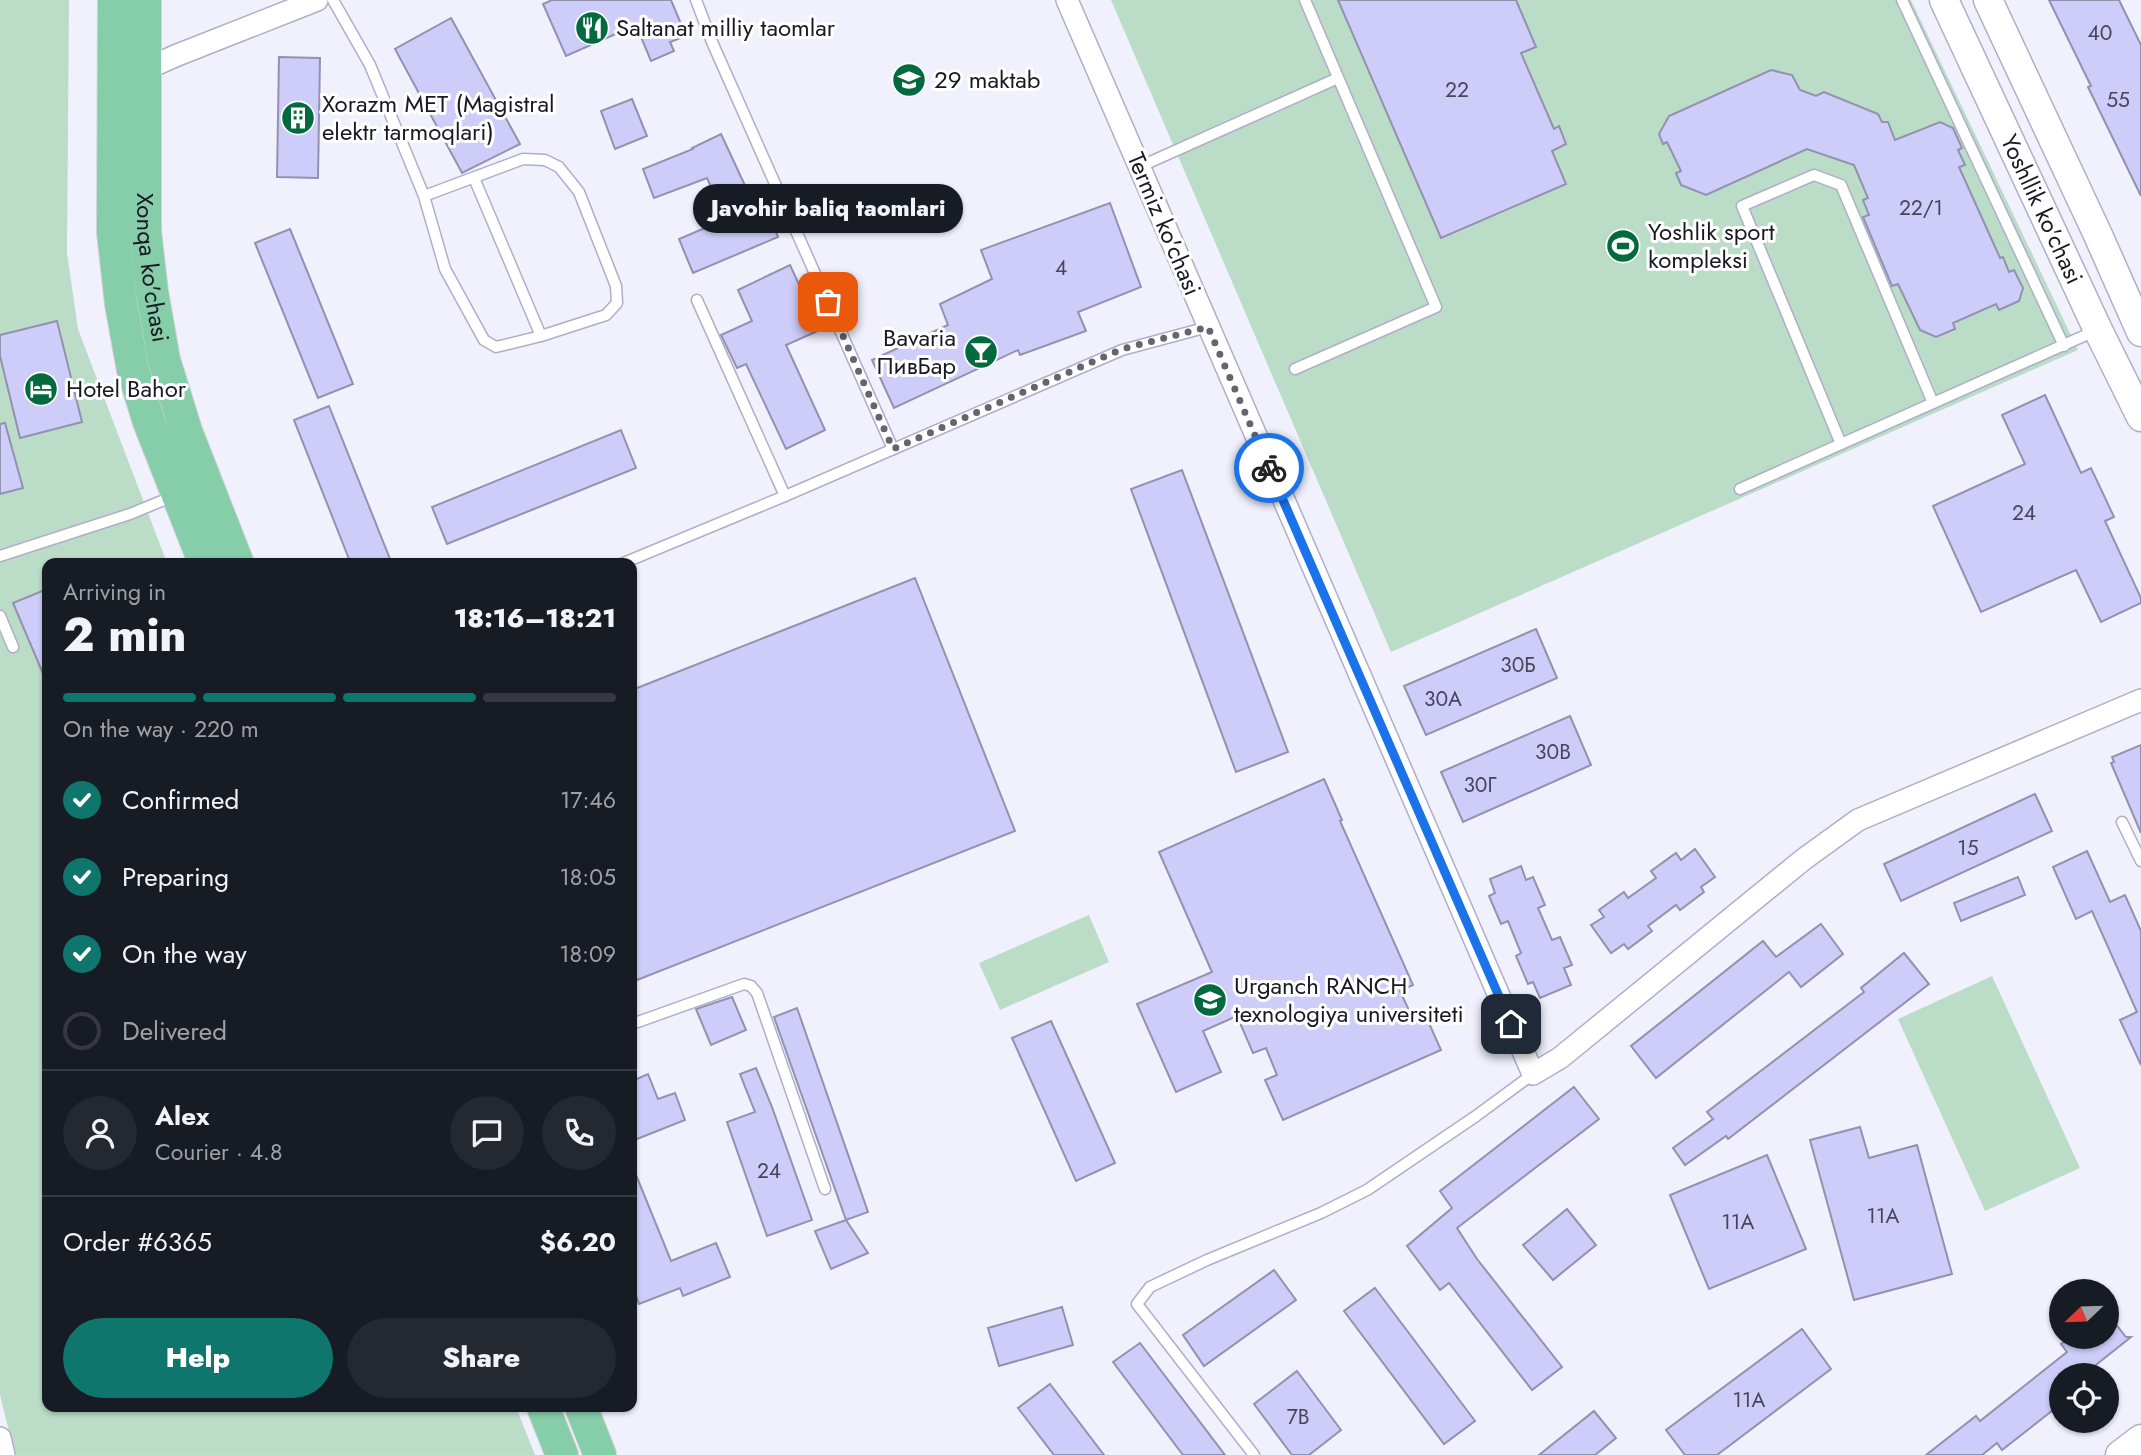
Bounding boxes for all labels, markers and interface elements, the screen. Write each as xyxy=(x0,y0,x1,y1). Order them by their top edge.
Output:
restaurant icon: Saltanat milliy taomlar xyxy=(573,9,611,47)
place label: Saltanat milliy taomlar xyxy=(616,10,836,45)
house number: 40 xyxy=(2088,18,2112,48)
school or university icon: 29 maktab xyxy=(890,61,928,99)
place label: 29 maktab xyxy=(934,62,1041,97)
house number: 22 xyxy=(1445,75,1469,105)
house number: 55 xyxy=(2106,85,2130,115)
place label: Xorazm MET (Magistral elektr tarmoqlari) xyxy=(322,86,555,149)
building icon: Xorazm MET (Magistral elektr tarmoqlari) xyxy=(279,99,317,137)
street label: Yoshllik ko'chasi xyxy=(1992,129,2092,290)
street label: Termiz ko'chasi xyxy=(1119,147,1210,301)
callout: Javohir baliq taomlari xyxy=(693,183,963,232)
text: Javohir baliq taomlari xyxy=(711,191,945,225)
street label: Xonqa ko'chasi xyxy=(128,193,179,345)
house number: 22/1 xyxy=(1899,193,1943,223)
place label: Yoshlik sport kompleksi xyxy=(1648,214,1775,277)
sports icon: Yoshlik sport kompleksi xyxy=(1604,227,1642,265)
house number: 4 xyxy=(1055,253,1067,283)
pin xyxy=(798,272,858,332)
icon: bag xyxy=(809,283,847,321)
place label: Bavaria ПивБар xyxy=(876,320,956,383)
bar icon: Bavaria ПивБар xyxy=(962,333,1000,371)
hotel icon: Hotel Bahor xyxy=(22,370,60,408)
place label: Hotel Bahor xyxy=(66,371,187,406)
courier xyxy=(1234,433,1304,503)
icon: bike xyxy=(1250,449,1288,487)
house number: 24 xyxy=(2012,498,2036,528)
text: Arriving in xyxy=(63,575,166,609)
text: 18:16–18:21 xyxy=(454,599,616,637)
text: 2 min xyxy=(63,602,187,668)
house number: 30Б xyxy=(1500,650,1536,680)
house number: 30А xyxy=(1424,684,1462,714)
text: On the way · 220 m xyxy=(63,712,259,746)
house number: 30В xyxy=(1535,737,1571,767)
house number: 30Г xyxy=(1463,770,1497,800)
icon: check xyxy=(63,781,101,819)
text: Confirmed xyxy=(122,781,239,819)
text: 17:46 xyxy=(560,783,616,817)
house number: 15 xyxy=(1957,833,1979,863)
icon: check xyxy=(63,858,101,896)
text: Preparing xyxy=(122,858,229,896)
text: 18:05 xyxy=(559,860,616,894)
icon: check xyxy=(63,935,101,973)
text: On the way xyxy=(122,935,247,973)
text: 18:09 xyxy=(559,937,616,971)
place label: Urganch RANCH texnologiya universiteti xyxy=(1234,968,1464,1031)
school or university icon: Urganch RANCH texnologiya universiteti xyxy=(1191,981,1229,1019)
pin xyxy=(1481,994,1541,1054)
icon: home xyxy=(1492,1005,1530,1043)
text: Delivered xyxy=(122,1012,227,1050)
button: person xyxy=(63,1096,137,1170)
button: chat xyxy=(450,1096,524,1170)
button: phone xyxy=(542,1096,616,1170)
text: Alex xyxy=(155,1097,209,1135)
text: Courier · 4.8 xyxy=(155,1135,283,1169)
house number: 24 xyxy=(757,1156,781,1186)
house number: 11А xyxy=(1867,1201,1900,1231)
house number: 11А xyxy=(1722,1207,1755,1237)
text: Order #6365 xyxy=(63,1223,212,1261)
text: $6.20 xyxy=(540,1223,616,1261)
north arrow xyxy=(2049,1279,2119,1349)
map controls xyxy=(2049,1279,2119,1433)
button: Help xyxy=(63,1318,333,1398)
button: Share xyxy=(347,1318,616,1398)
button: locate xyxy=(2049,1363,2119,1433)
house number: 11A xyxy=(1733,1385,1766,1415)
house number: 7В xyxy=(1287,1402,1309,1432)

